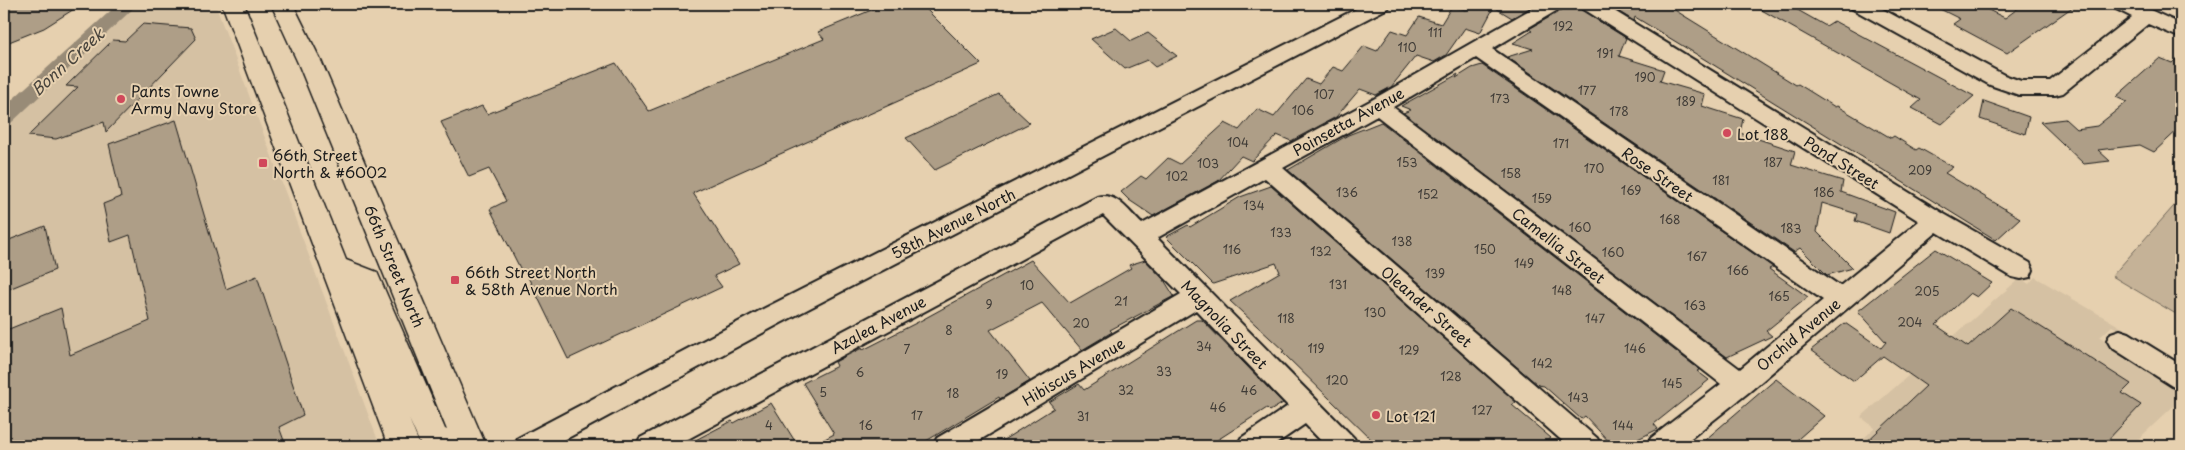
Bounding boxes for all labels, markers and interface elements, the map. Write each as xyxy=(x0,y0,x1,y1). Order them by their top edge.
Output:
house number: 192 xyxy=(1553,17,1573,35)
water label: Bonn Creek xyxy=(25,21,110,100)
house number: 111 xyxy=(1428,23,1442,41)
house number: 110 xyxy=(1398,38,1417,56)
house number: 191 xyxy=(1597,44,1613,62)
house number: 190 xyxy=(1634,68,1656,86)
place label: Pants Towne Army Navy Store xyxy=(131,79,257,119)
street label: Poinsetta Avenue xyxy=(1288,81,1408,161)
house number: 177 xyxy=(1578,81,1597,99)
house number: 107 xyxy=(1314,85,1335,103)
house number: 173 xyxy=(1490,89,1510,107)
house number: 189 xyxy=(1676,92,1696,110)
marker: Pants Towne Army Navy Store xyxy=(115,93,127,105)
house number: 106 xyxy=(1292,101,1314,119)
house number: 178 xyxy=(1609,102,1629,120)
place label: Lot 188 xyxy=(1737,122,1789,145)
marker: Lot 188 xyxy=(1721,127,1733,139)
street label: Pond Street xyxy=(1800,130,1884,194)
house number: 104 xyxy=(1227,133,1249,151)
house number: 171 xyxy=(1553,134,1569,152)
street label: Rose Street xyxy=(1617,141,1699,207)
place label: 66th Street North & #6002 xyxy=(273,143,387,183)
house number: 153 xyxy=(1396,153,1418,171)
house number: 187 xyxy=(1763,153,1783,171)
house number: 103 xyxy=(1197,154,1219,172)
marker: 66th Street North & #6002 xyxy=(257,157,269,169)
house number: 170 xyxy=(1584,159,1605,177)
house number: 209 xyxy=(1908,161,1932,179)
house number: 158 xyxy=(1501,164,1521,182)
house number: 102 xyxy=(1166,167,1188,185)
house number: 181 xyxy=(1712,171,1730,189)
house number: 169 xyxy=(1621,181,1641,199)
street label: 58th Avenue North xyxy=(887,182,1019,264)
house number: 136 xyxy=(1336,183,1358,201)
house number: 186 xyxy=(1814,183,1834,201)
house number: 152 xyxy=(1417,185,1439,203)
house number: 159 xyxy=(1532,189,1552,207)
house number: 134 xyxy=(1243,196,1265,214)
street label: 66th Street North xyxy=(359,201,431,331)
street label: Camellia Street xyxy=(1507,201,1611,289)
house number: 168 xyxy=(1659,210,1681,228)
house number: 160 xyxy=(1569,218,1592,236)
house number: 183 xyxy=(1781,219,1801,237)
house number: 133 xyxy=(1270,223,1292,241)
house number: 138 xyxy=(1392,232,1412,250)
house number: 116 xyxy=(1223,240,1241,258)
house number: 150 xyxy=(1474,240,1496,258)
house number: 132 xyxy=(1310,242,1332,260)
house number: 160 xyxy=(1602,243,1625,261)
house number: 167 xyxy=(1687,247,1707,265)
house number: 149 xyxy=(1514,254,1534,272)
place label: 66th Street North & 58th Avenue North xyxy=(465,260,618,300)
street label: Oleander Street xyxy=(1376,260,1478,352)
house number: 166 xyxy=(1727,261,1749,279)
house number: 139 xyxy=(1425,264,1445,282)
marker: 66th Street North & 58th Avenue North xyxy=(449,274,461,286)
street label: Magnolia Street xyxy=(1176,274,1274,374)
house number: 131 xyxy=(1329,275,1347,293)
house number: 10 xyxy=(1020,276,1034,294)
house number: 148 xyxy=(1552,281,1572,299)
house number: 205 xyxy=(1915,282,1939,300)
house number: 165 xyxy=(1768,287,1790,305)
street label: Azalea Avenue xyxy=(826,289,930,359)
house number: 21 xyxy=(1114,292,1128,310)
street label: Orchid Avenue xyxy=(1751,292,1845,376)
house number: 9 xyxy=(985,295,993,313)
house number: 163 xyxy=(1684,296,1706,314)
house number: 130 xyxy=(1364,303,1386,321)
house number: 118 xyxy=(1277,309,1295,327)
house number: 147 xyxy=(1585,309,1605,327)
house number: 204 xyxy=(1897,313,1923,331)
house number: 20 xyxy=(1072,314,1090,332)
house number: 8 xyxy=(945,321,953,339)
street label: Hibiscus Avenue xyxy=(1017,331,1129,411)
house number: 34 xyxy=(1196,337,1212,355)
house number: 119 xyxy=(1307,339,1325,357)
house number: 146 xyxy=(1624,339,1646,357)
house number: 7 xyxy=(904,340,911,358)
house number: 129 xyxy=(1399,341,1419,359)
house number: 142 xyxy=(1531,354,1553,372)
house number: 33 xyxy=(1156,362,1172,380)
house number: 6 xyxy=(856,363,864,381)
house number: 19 xyxy=(996,365,1008,383)
house number: 128 xyxy=(1440,367,1462,385)
house number: 120 xyxy=(1326,371,1348,389)
house number: 145 xyxy=(1662,374,1682,392)
house number: 32 xyxy=(1118,381,1134,399)
house number: 46 xyxy=(1241,381,1257,399)
house number: 5 xyxy=(819,383,827,401)
house number: 18 xyxy=(947,384,959,402)
house number: 143 xyxy=(1567,388,1589,406)
house number: 46 xyxy=(1210,398,1226,416)
house number: 127 xyxy=(1472,401,1492,419)
place label: Lot 121 xyxy=(1386,404,1436,427)
house number: 17 xyxy=(911,406,923,424)
house number: 31 xyxy=(1077,407,1089,425)
marker: Lot 121 xyxy=(1370,409,1382,421)
house number: 4 xyxy=(765,416,773,434)
house number: 16 xyxy=(859,416,873,434)
house number: 144 xyxy=(1612,416,1634,434)

